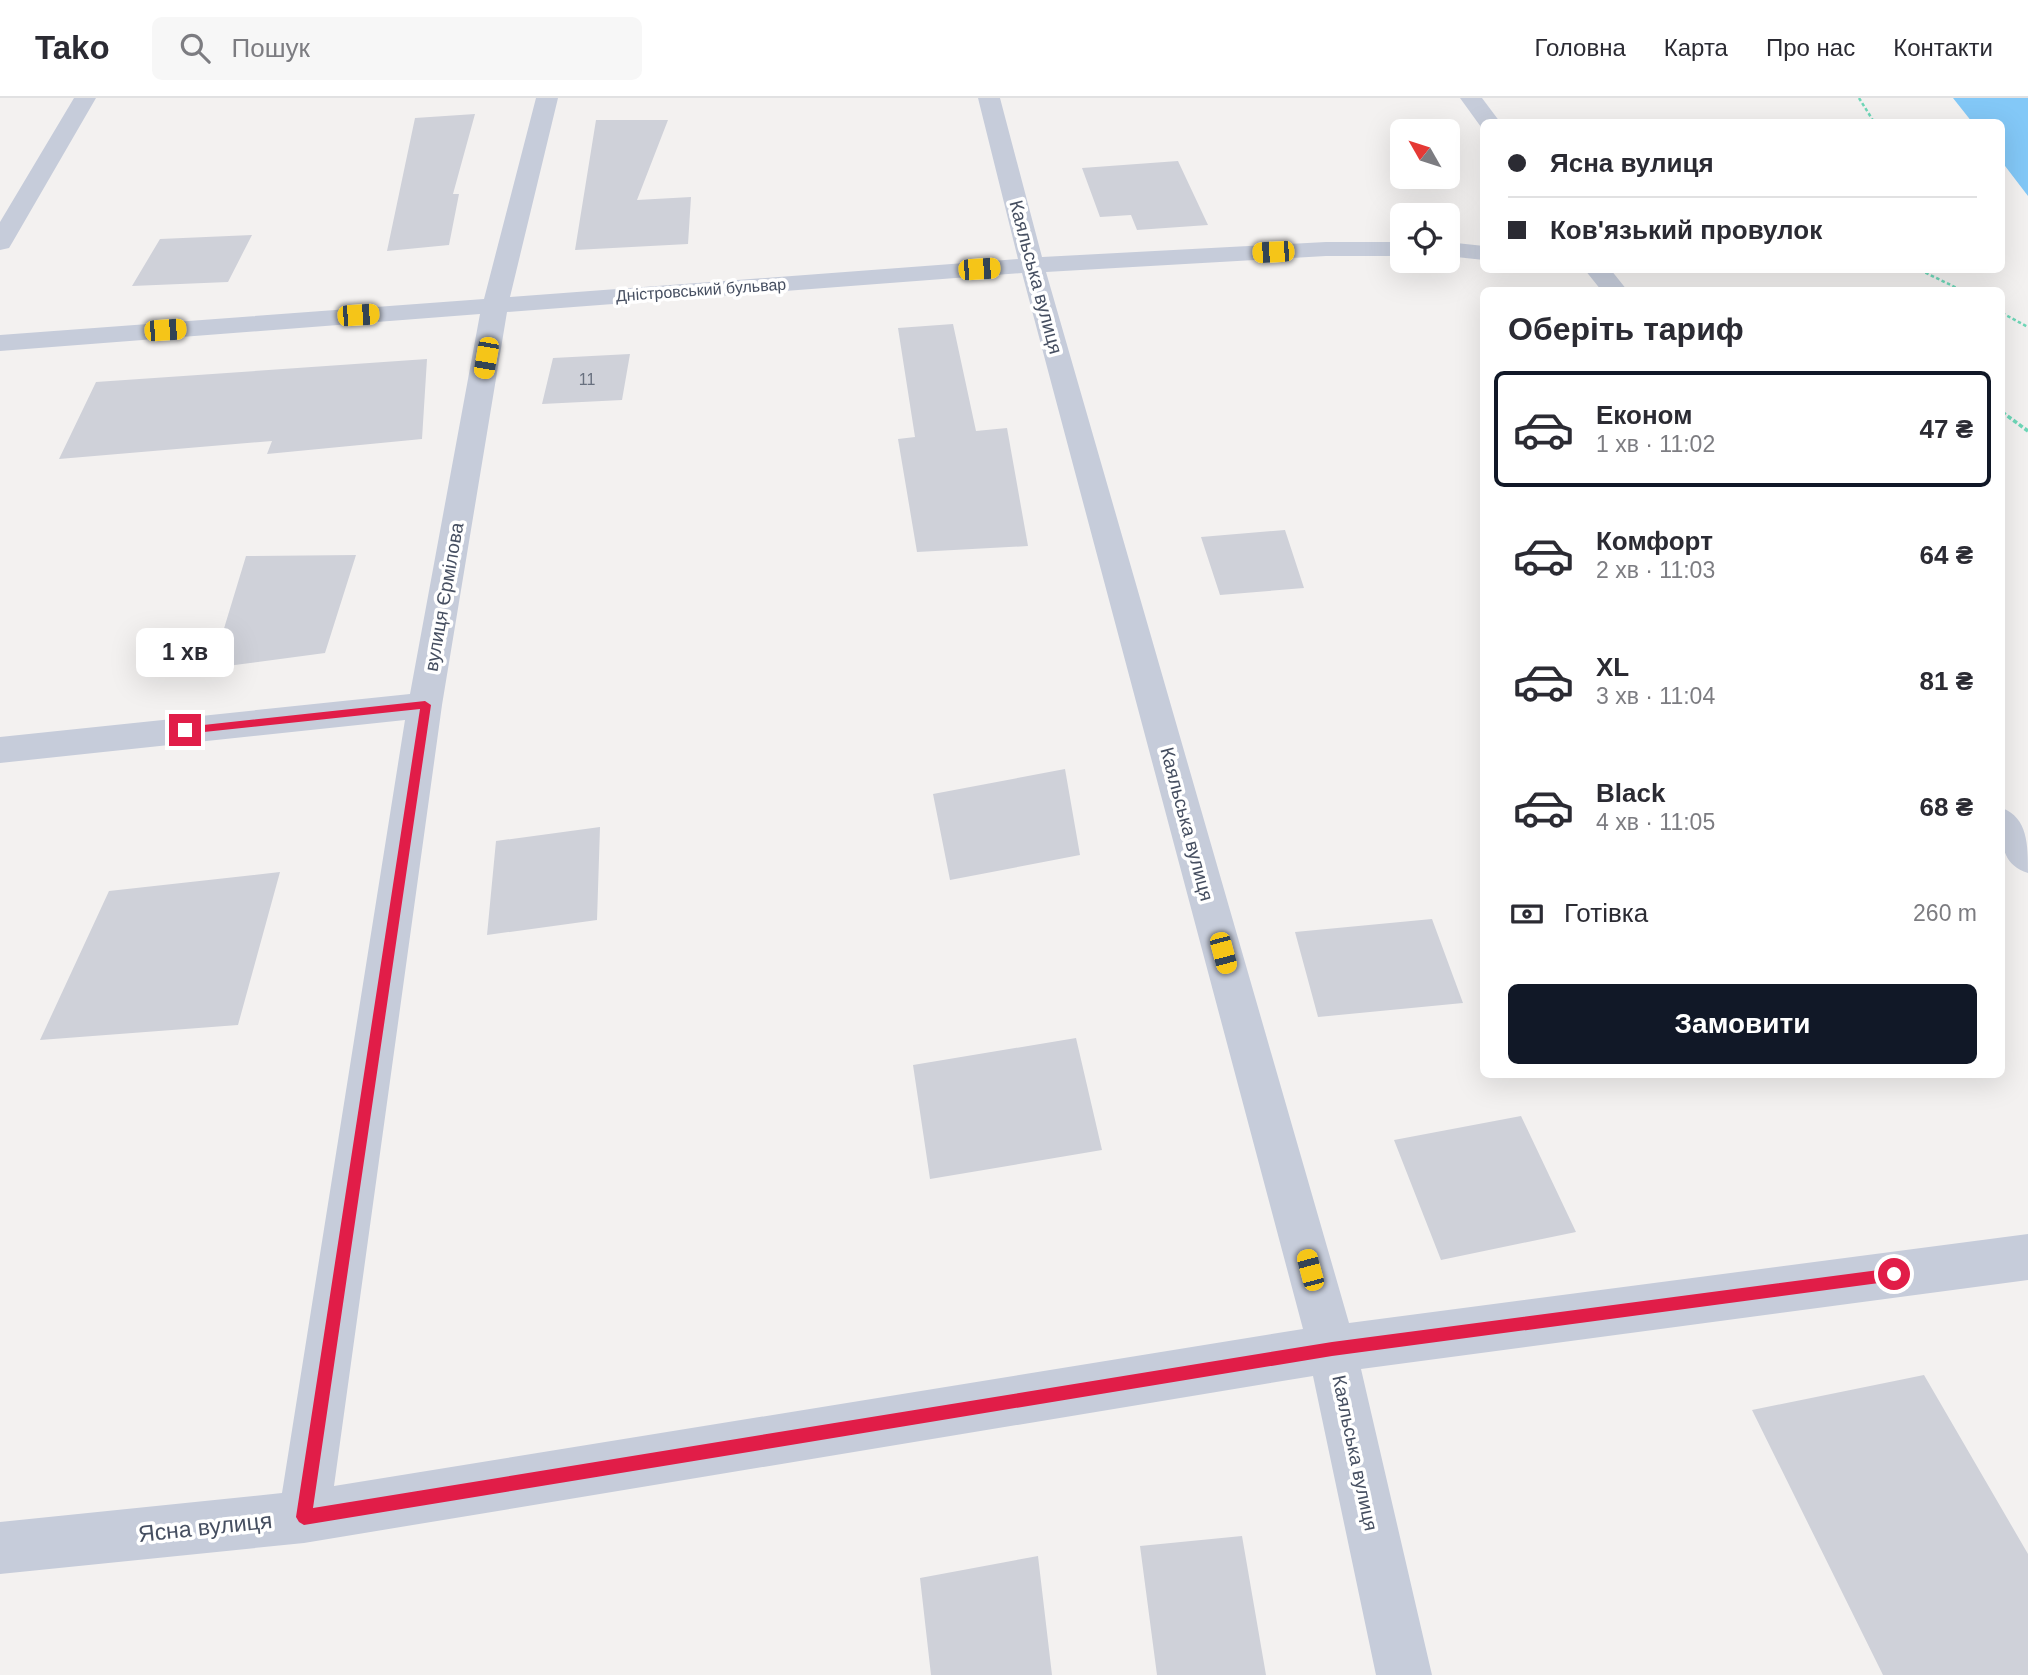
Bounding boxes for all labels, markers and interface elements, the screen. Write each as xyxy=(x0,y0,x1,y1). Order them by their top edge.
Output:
search box xyxy=(152,17,642,80)
text: Tako xyxy=(35,29,110,66)
icon: search xyxy=(176,29,214,67)
text: Пошук xyxy=(232,33,310,63)
text: Головна xyxy=(1535,34,1626,61)
text: Карта xyxy=(1664,34,1728,61)
text: Про нас xyxy=(1766,34,1855,61)
text: Контакти xyxy=(1893,34,1993,61)
north arrow xyxy=(1390,119,1460,189)
map controls xyxy=(1390,119,1460,273)
text: Ясна вулиця xyxy=(1550,148,1714,178)
street label: Каяльська вулиця xyxy=(1005,198,1067,356)
button: locate xyxy=(1390,203,1460,273)
text: Ков'язький провулок xyxy=(1550,215,1822,245)
car xyxy=(1252,240,1295,264)
car xyxy=(958,257,1001,281)
street label: Дністровський бульвар xyxy=(615,276,787,304)
car xyxy=(337,303,380,327)
text: Оберіть тариф xyxy=(1508,311,1744,347)
car xyxy=(144,318,187,342)
car xyxy=(473,335,500,381)
house number: 11 xyxy=(579,371,595,388)
icon: car xyxy=(1512,398,1575,461)
text: Економ xyxy=(1596,400,1692,430)
text: 47 ₴ xyxy=(1920,414,1973,444)
text: 1 хв · 11:02 xyxy=(1596,431,1715,457)
street label: вулиця Єрмілова xyxy=(421,521,468,673)
icon: car xyxy=(1512,524,1575,587)
text: Комфорт xyxy=(1596,526,1713,556)
text: 64 ₴ xyxy=(1920,540,1973,570)
text: 2 хв · 11:03 xyxy=(1596,557,1715,583)
callout: 1 хв xyxy=(136,628,234,678)
text: 1 хв xyxy=(162,639,208,665)
icon: car xyxy=(1512,650,1575,713)
text: XL xyxy=(1596,652,1629,682)
text: 81 ₴ xyxy=(1920,666,1973,696)
text: 3 хв · 11:04 xyxy=(1596,683,1715,709)
route end xyxy=(169,714,201,746)
street label: Каяльська вулиця xyxy=(1156,745,1218,903)
icon: car xyxy=(1512,776,1575,839)
text: Black xyxy=(1596,778,1665,808)
text: 68 ₴ xyxy=(1920,792,1973,822)
text: 4 хв · 11:05 xyxy=(1596,809,1715,835)
icon: cash xyxy=(1508,895,1546,933)
text: Готівка xyxy=(1564,898,1648,928)
text: 260 m xyxy=(1913,900,1977,926)
car xyxy=(1208,930,1239,976)
button: Замовити xyxy=(1508,984,1977,1064)
car xyxy=(1295,1247,1326,1293)
route start xyxy=(1878,1258,1910,1290)
street label: Каяльська вулиця xyxy=(1328,1373,1382,1533)
street label: Ясна вулиця xyxy=(137,1507,273,1547)

